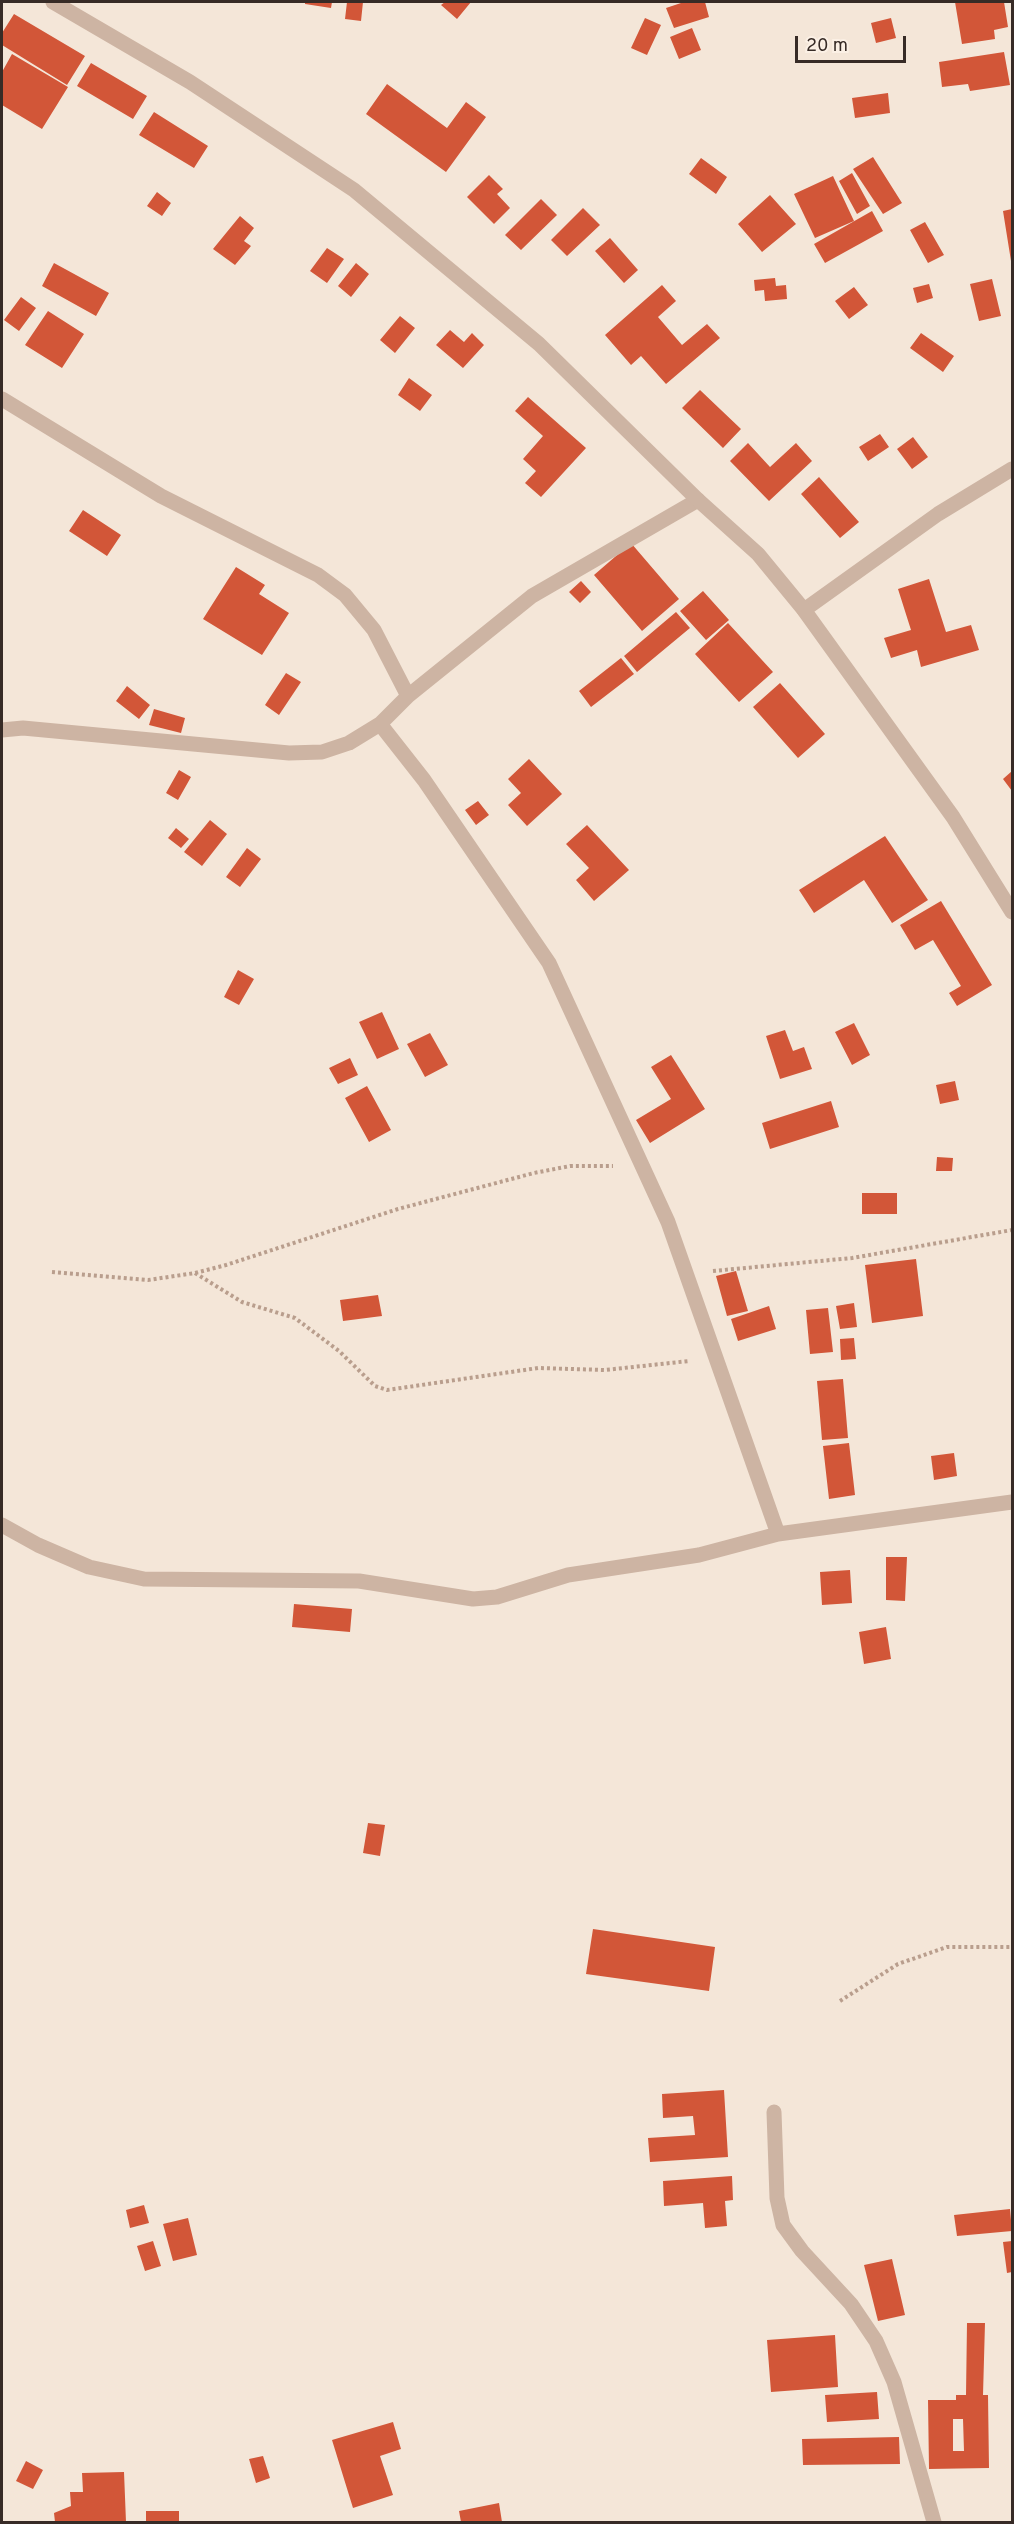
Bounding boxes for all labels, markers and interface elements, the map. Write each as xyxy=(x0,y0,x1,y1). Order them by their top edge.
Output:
scale bar xyxy=(798,24,909,62)
text: 20 m xyxy=(806,35,848,58)

